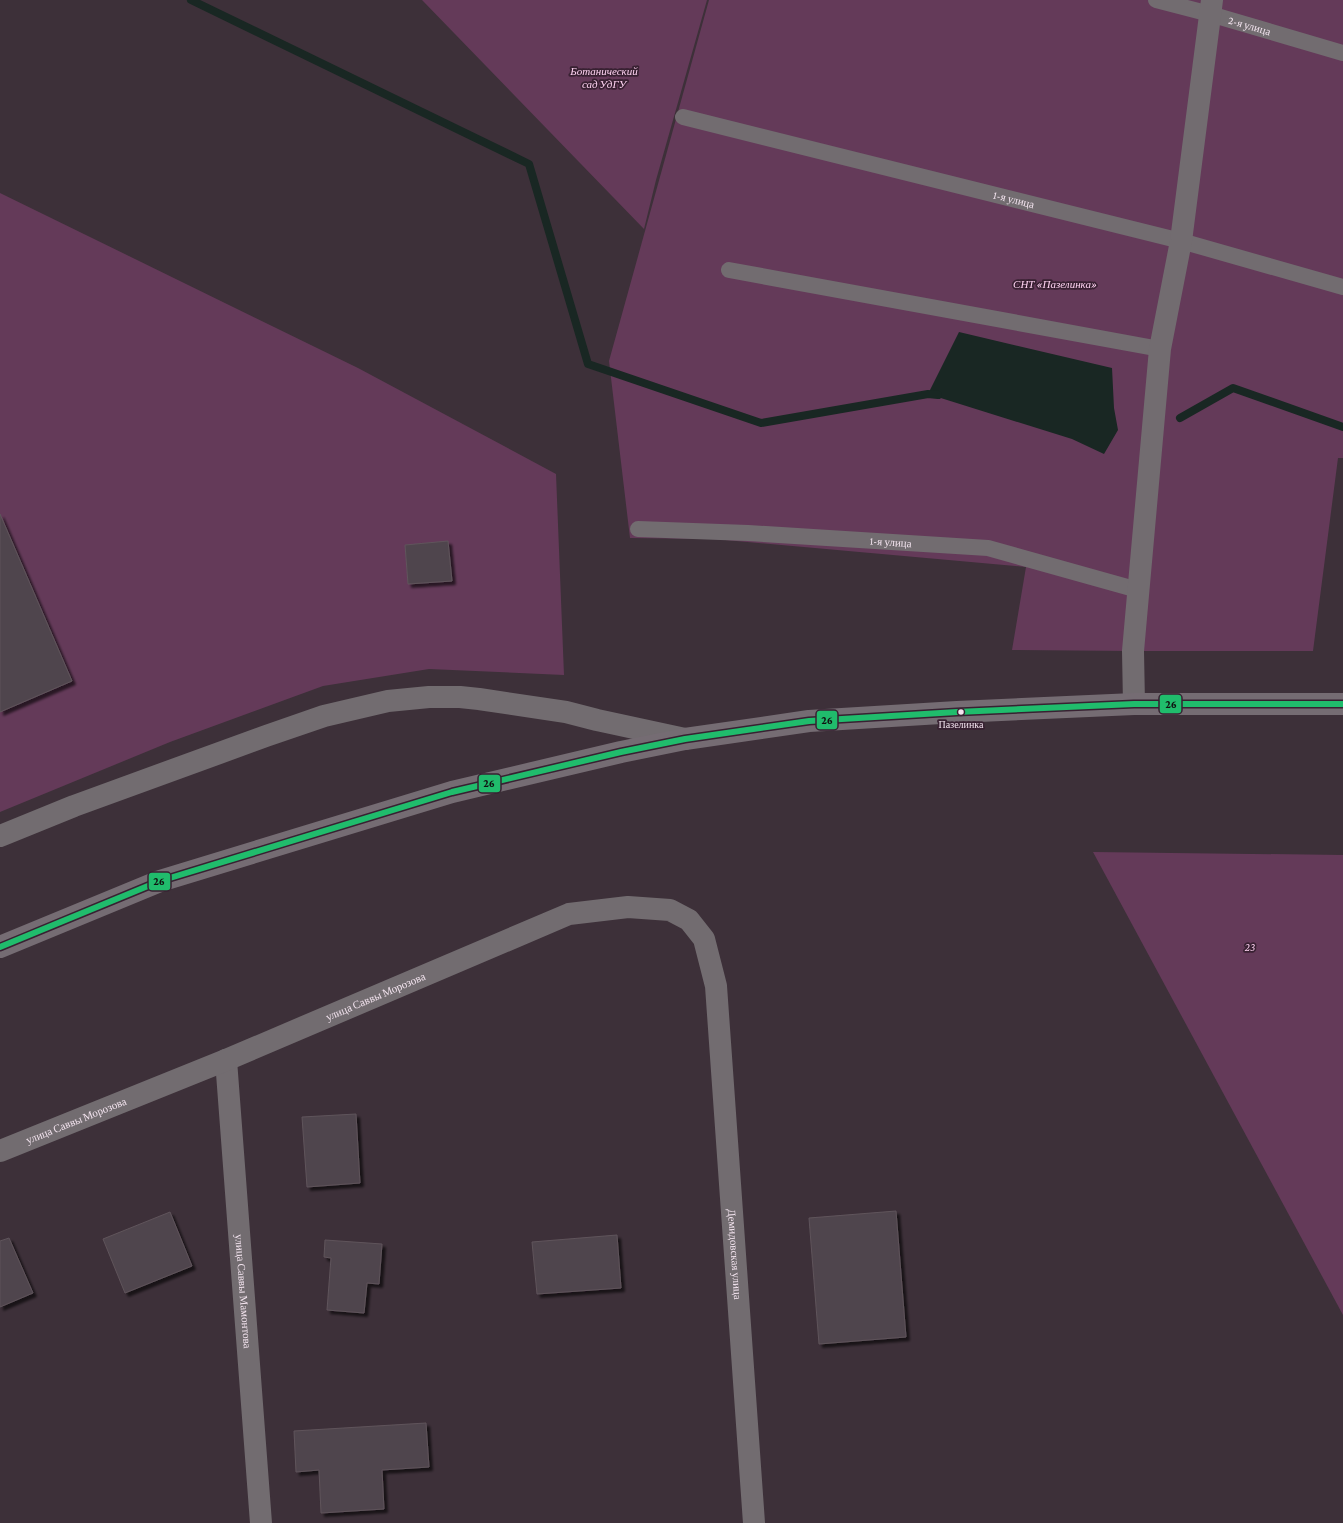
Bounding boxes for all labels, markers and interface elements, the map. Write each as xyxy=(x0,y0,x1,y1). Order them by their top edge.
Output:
street label: 2-я улица xyxy=(1227,14,1272,38)
park label: Ботанический сад УдГУ xyxy=(569,65,638,90)
street label: 1-я улица xyxy=(992,188,1036,210)
park label: СНТ «Пазелинка» xyxy=(1013,278,1097,290)
street label: 1-я улица xyxy=(869,535,912,549)
line badge: 26 xyxy=(1159,694,1182,714)
text: 26 xyxy=(1165,698,1177,710)
marker: Пазелинка xyxy=(956,707,966,717)
line badge: 26 xyxy=(816,710,838,730)
text: 26 xyxy=(821,714,833,726)
place label: Пазелинка xyxy=(939,719,984,730)
line badge: 26 xyxy=(478,774,501,793)
text: 26 xyxy=(483,777,495,789)
line badge: 26 xyxy=(148,872,171,891)
text: 26 xyxy=(153,875,165,887)
park label: 23 xyxy=(1245,941,1255,953)
street label: улица Саввы Морозова xyxy=(324,970,427,1023)
street label: улица Саввы Морозова xyxy=(24,1095,128,1146)
street label: Демидовская улица xyxy=(726,1208,744,1300)
street label: улица Саввы Мамонтова xyxy=(233,1234,254,1349)

